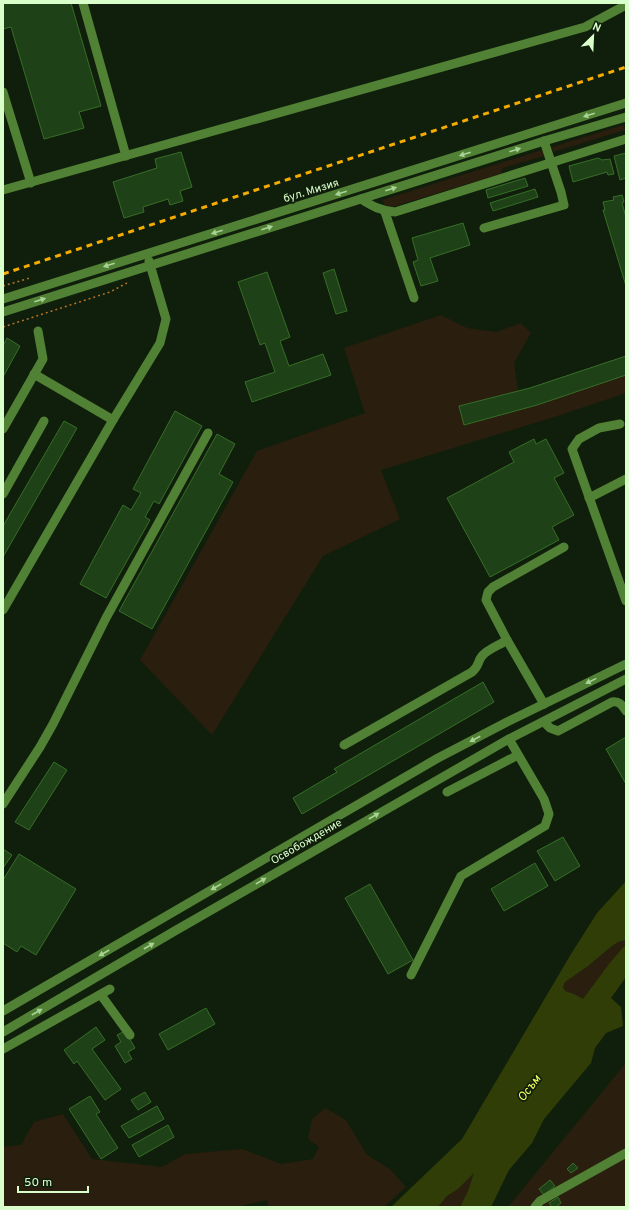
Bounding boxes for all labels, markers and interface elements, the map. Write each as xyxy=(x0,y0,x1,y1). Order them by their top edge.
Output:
north arrow xyxy=(573,16,613,56)
text: N xyxy=(590,20,603,36)
one-way arrow xyxy=(582,112,594,118)
one-way arrow xyxy=(510,147,522,153)
one-way arrow xyxy=(458,151,470,157)
street label: бул. Мизия xyxy=(282,176,341,206)
one-way arrow xyxy=(386,186,398,192)
one-way arrow xyxy=(334,190,346,196)
one-way arrow xyxy=(262,225,274,231)
one-way arrow xyxy=(210,229,222,235)
one-way arrow xyxy=(103,263,115,269)
one-way arrow xyxy=(35,297,47,303)
one-way arrow xyxy=(585,678,597,684)
one-way arrow xyxy=(469,736,480,742)
one-way arrow xyxy=(368,813,380,820)
street label: Освобождение xyxy=(268,816,345,868)
one-way arrow xyxy=(255,878,267,885)
one-way arrow xyxy=(210,884,222,891)
one-way arrow xyxy=(143,943,155,950)
one-way arrow xyxy=(98,949,110,956)
one-way arrow xyxy=(31,1008,43,1015)
water label: Осъм xyxy=(515,1071,546,1105)
scale bar xyxy=(18,1168,88,1194)
text: 50 m xyxy=(24,1175,52,1191)

